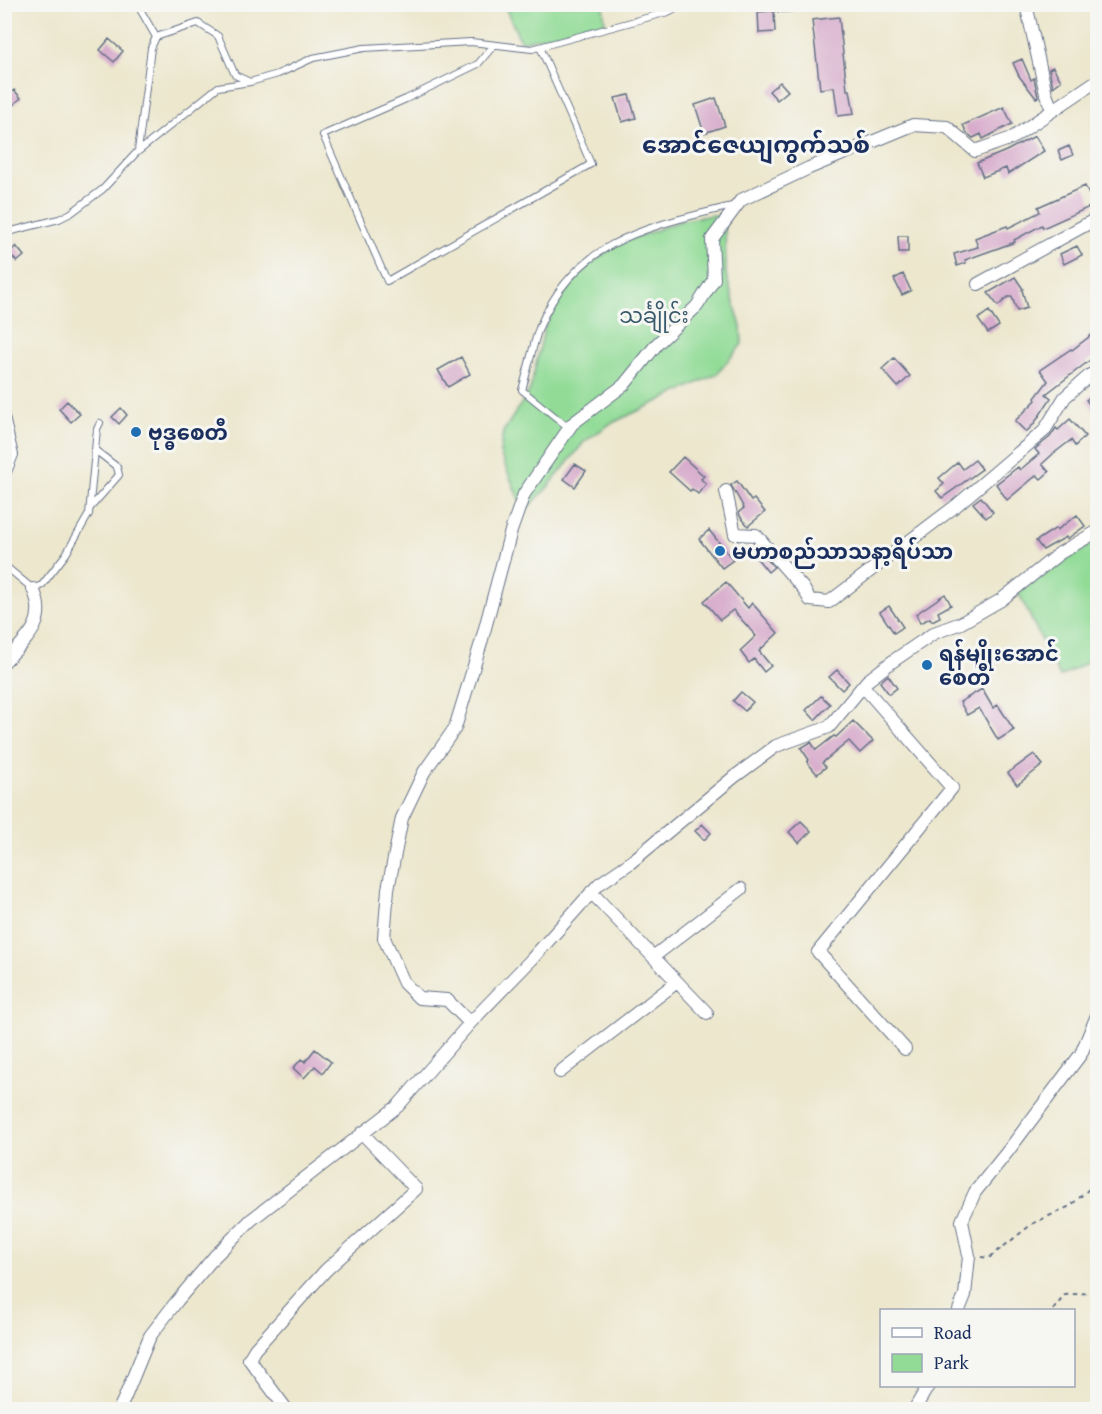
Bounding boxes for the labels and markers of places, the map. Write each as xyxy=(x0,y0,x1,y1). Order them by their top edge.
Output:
place label: ဗုဒ္ဓစေတီ xyxy=(148,417,228,450)
marker: ဗုဒ္ဓစေတီ xyxy=(129,425,143,439)
place label: မဟာစည်သာသနာ့ရိပ်သာ xyxy=(732,536,953,569)
marker: မဟာစည်သာသနာ့ရိပ်သာ xyxy=(713,544,727,558)
place label: ရန်မျိုးအောင် စေတီ xyxy=(939,638,1059,693)
marker: ရန်မျိုးအောင် စေတီ xyxy=(920,658,934,672)

